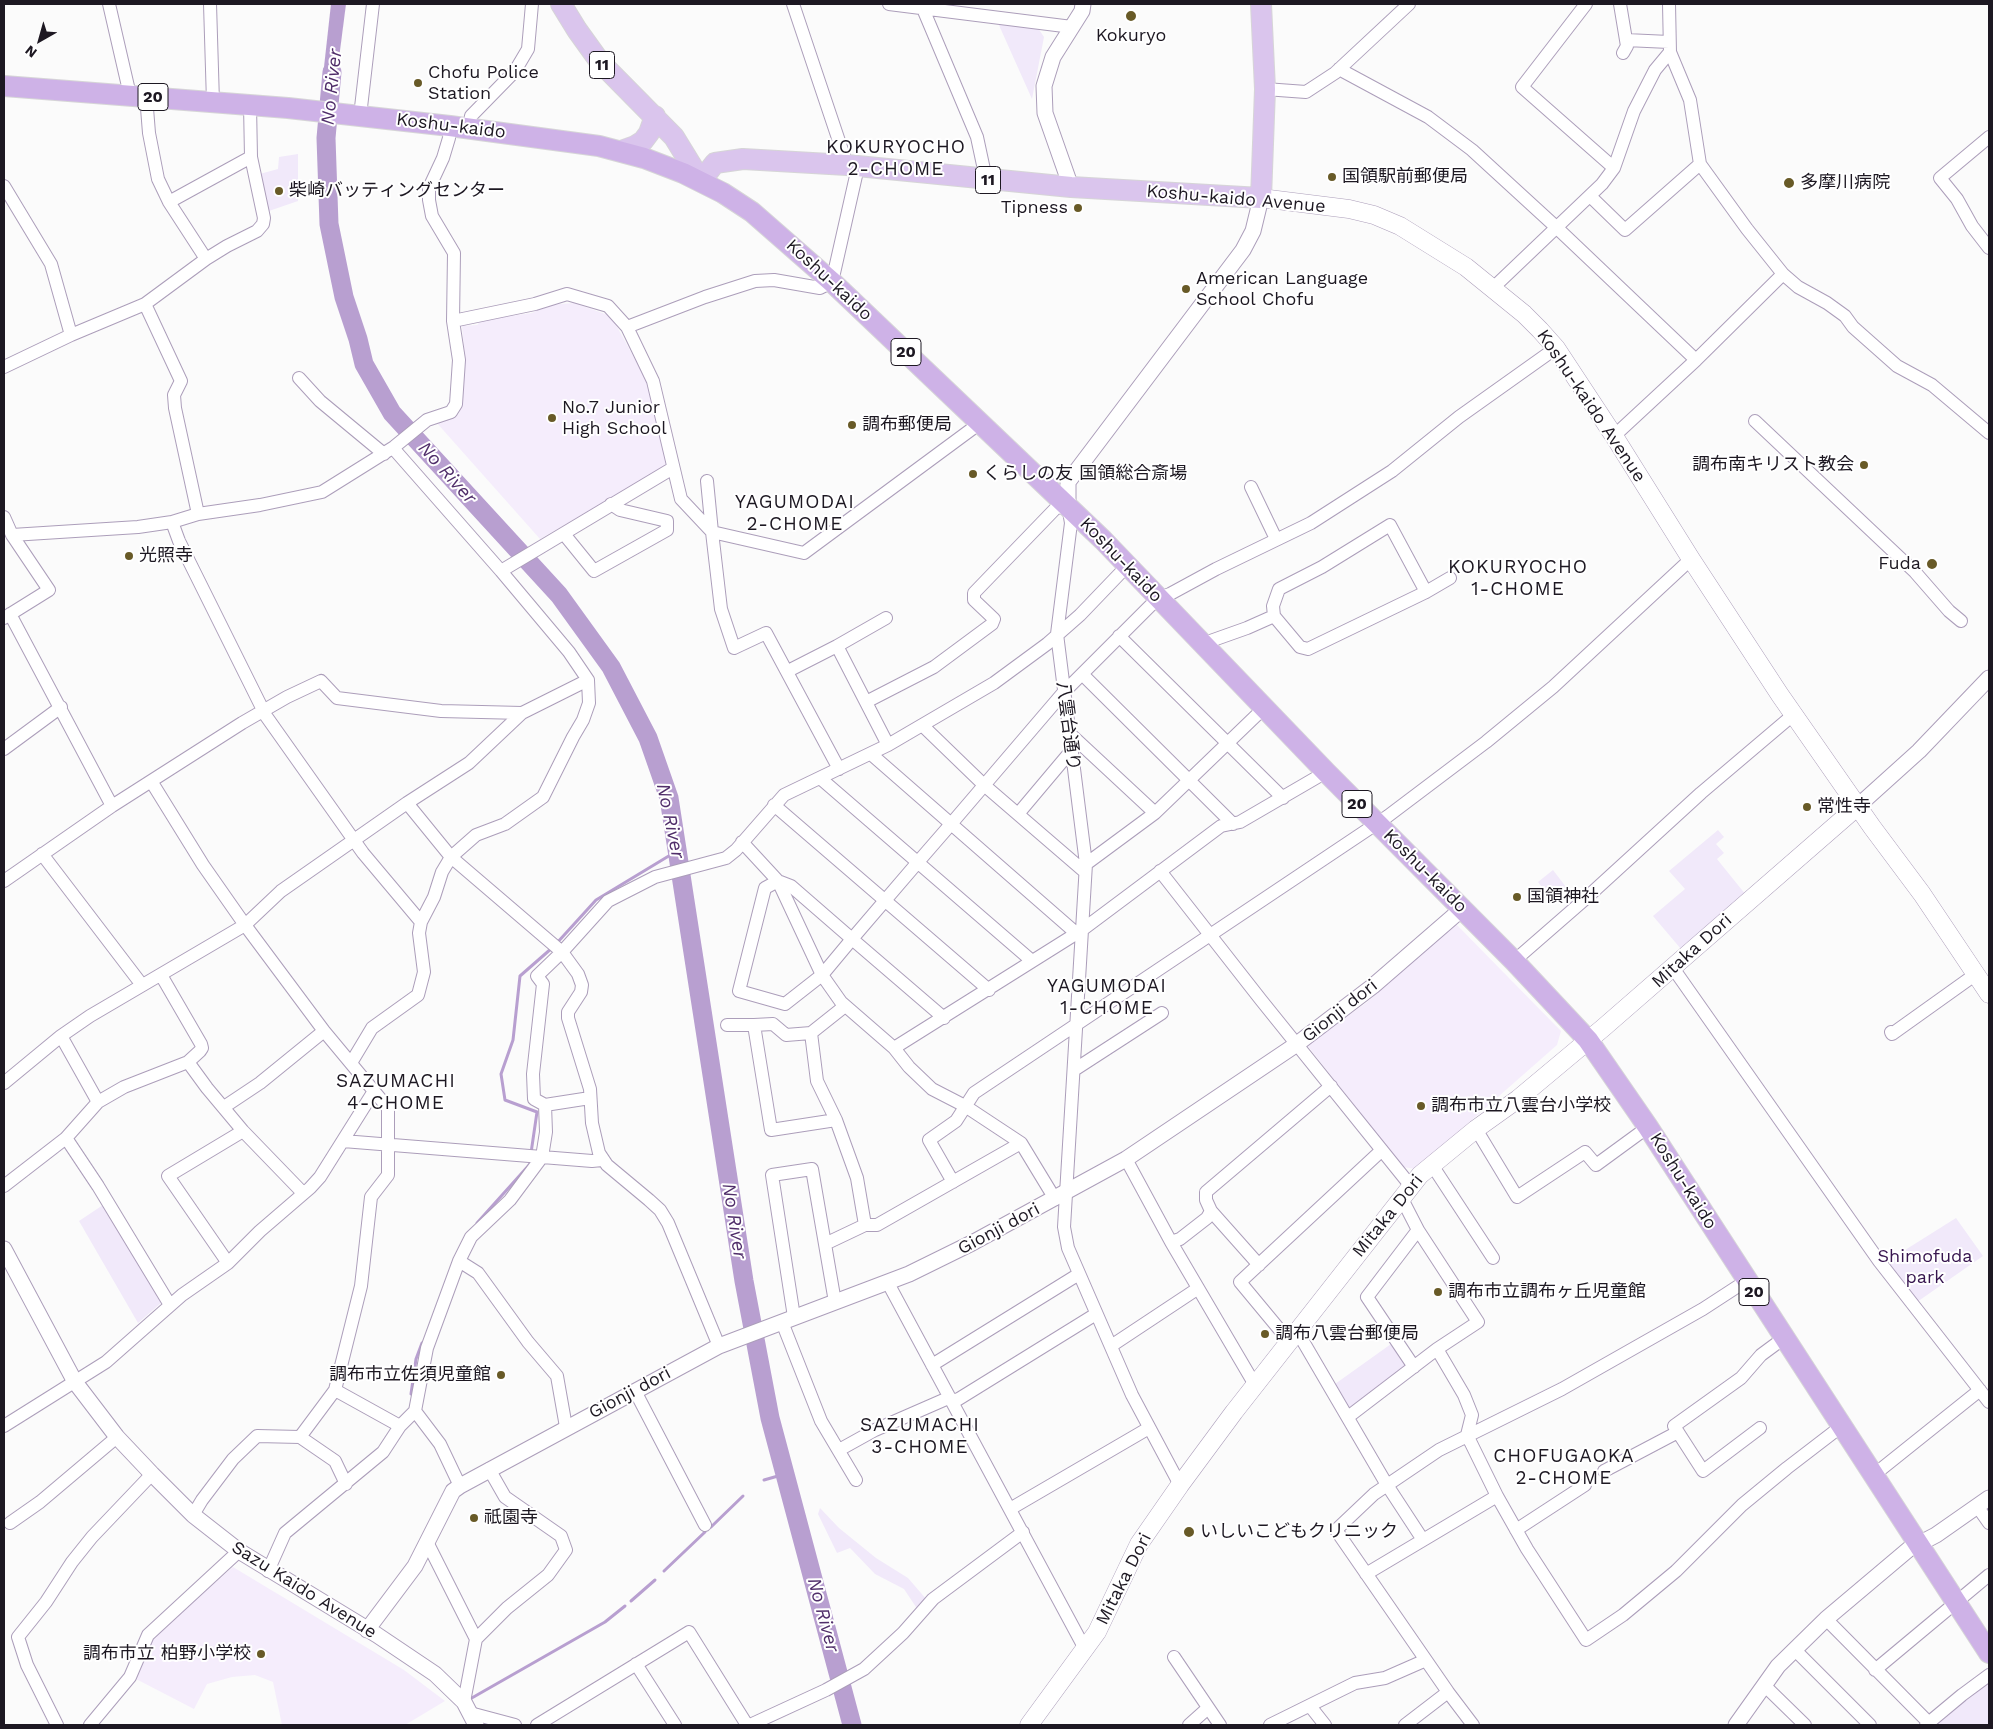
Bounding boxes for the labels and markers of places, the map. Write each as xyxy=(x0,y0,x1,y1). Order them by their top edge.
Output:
marker: Kokuryo xyxy=(1124,9,1138,23)
place label: Kokuryo xyxy=(1096,25,1166,47)
place label: Chofu Police Station xyxy=(428,62,539,104)
marker: Chofu Police Station xyxy=(412,77,424,89)
place label: 国領駅前郵便局 xyxy=(1342,166,1468,188)
marker: 国領駅前郵便局 xyxy=(1326,171,1338,183)
place label: 多摩川病院 xyxy=(1800,172,1890,194)
marker: 多摩川病院 xyxy=(1782,176,1796,190)
place label: 柴崎バッティングセンター xyxy=(289,180,505,202)
marker: 柴崎バッティングセンター xyxy=(273,185,285,197)
place label: Tipness xyxy=(1001,197,1068,219)
marker: Tipness xyxy=(1072,202,1084,214)
place label: American Language School Chofu xyxy=(1196,268,1368,310)
marker: American Language School Chofu xyxy=(1180,283,1192,295)
place label: No.7 Junior High School xyxy=(562,397,667,439)
marker: No.7 Junior High School xyxy=(546,412,558,424)
place label: 調布郵便局 xyxy=(862,414,952,436)
marker: 調布郵便局 xyxy=(846,419,858,431)
place label: 調布南キリスト教会 xyxy=(1692,454,1854,476)
marker: 調布南キリスト教会 xyxy=(1858,459,1870,471)
place label: くらしの友 国領総合斎場 xyxy=(983,463,1187,485)
marker: くらしの友 国領総合斎場 xyxy=(967,468,979,480)
place label: 光照寺 xyxy=(139,545,193,567)
marker: 光照寺 xyxy=(123,550,135,562)
place label: Fuda xyxy=(1878,553,1921,575)
marker: Fuda xyxy=(1925,557,1939,571)
place label: 常性寺 xyxy=(1817,796,1871,818)
marker: 常性寺 xyxy=(1801,801,1813,813)
place label: 国領神社 xyxy=(1527,886,1599,908)
marker: 国領神社 xyxy=(1511,891,1523,903)
place label: 調布市立八雲台小学校 xyxy=(1431,1095,1611,1117)
marker: 調布市立八雲台小学校 xyxy=(1415,1100,1427,1112)
place label: 調布市立調布ヶ丘児童館 xyxy=(1448,1281,1646,1303)
marker: 調布市立調布ヶ丘児童館 xyxy=(1432,1286,1444,1298)
place label: 調布八雲台郵便局 xyxy=(1275,1323,1419,1345)
marker: 調布八雲台郵便局 xyxy=(1259,1328,1271,1340)
place label: 調布市立佐須児童館 xyxy=(329,1364,491,1386)
marker: 調布市立佐須児童館 xyxy=(495,1369,507,1381)
place label: 祇園寺 xyxy=(484,1507,538,1529)
marker: 祇園寺 xyxy=(468,1512,480,1524)
place label: いしいこどもクリニック xyxy=(1200,1521,1398,1543)
marker: いしいこどもクリニック xyxy=(1182,1525,1196,1539)
place label: 調布市立 柏野小学校 xyxy=(83,1643,251,1665)
marker: 調布市立 柏野小学校 xyxy=(255,1648,267,1660)

